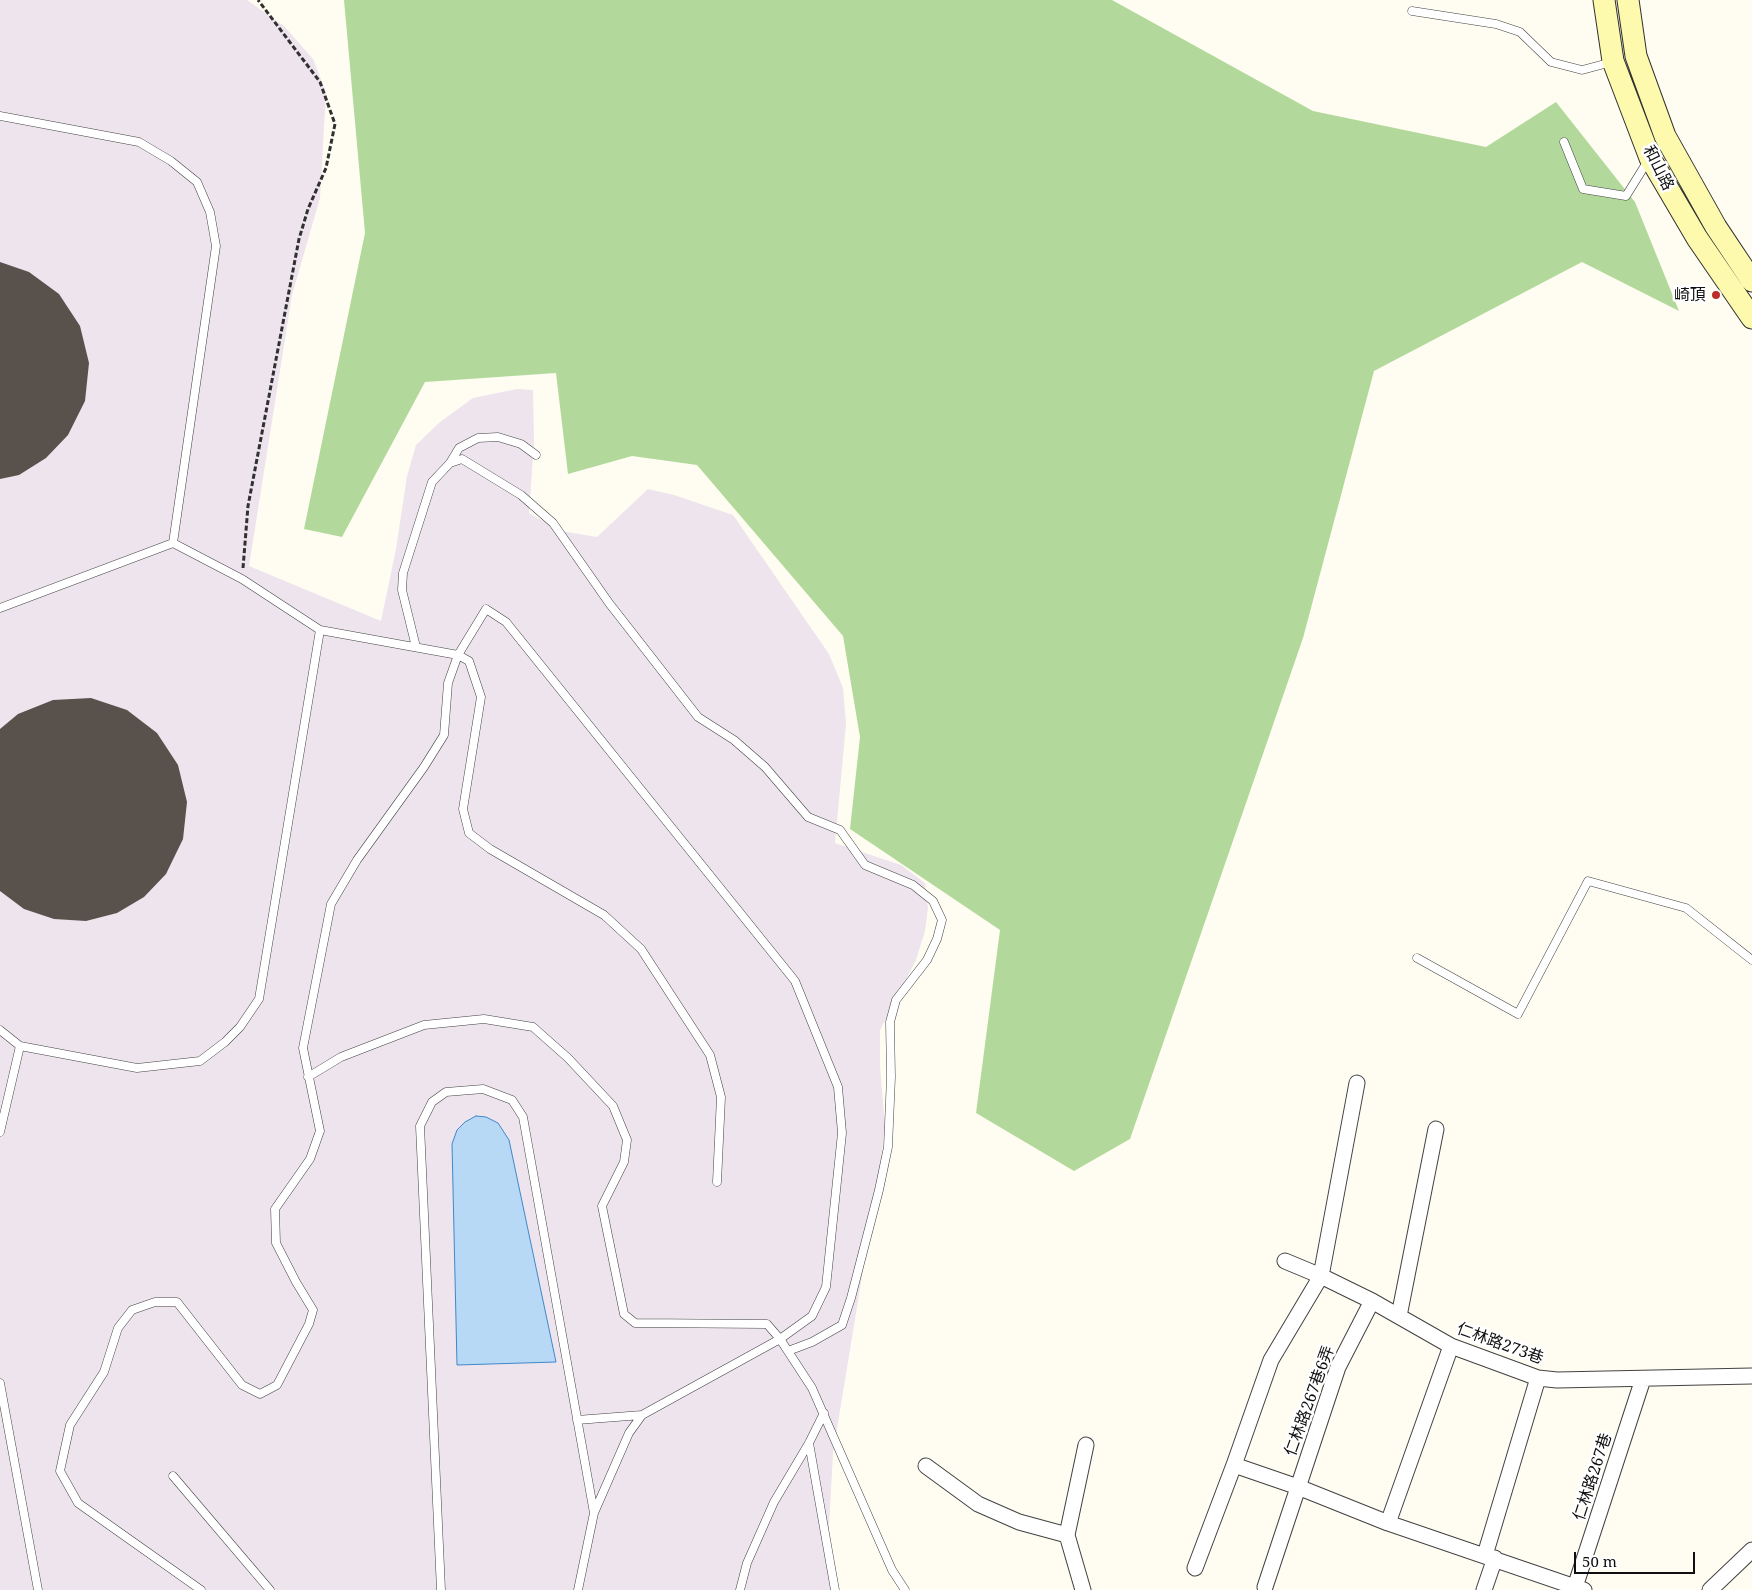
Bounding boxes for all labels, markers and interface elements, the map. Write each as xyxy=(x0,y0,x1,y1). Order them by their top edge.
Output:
street label: 和山路 xyxy=(1639,142,1677,194)
place label: 崎頂 xyxy=(1674,285,1706,305)
marker: 崎頂 xyxy=(1710,289,1722,301)
street label: 仁林路273巷 xyxy=(1454,1319,1546,1369)
street label: 仁林路267巷6弄 xyxy=(1281,1343,1339,1459)
street label: 仁林路267巷 xyxy=(1570,1431,1616,1523)
scale bar xyxy=(1577,1542,1698,1574)
text: 50 m xyxy=(1582,1551,1617,1571)

